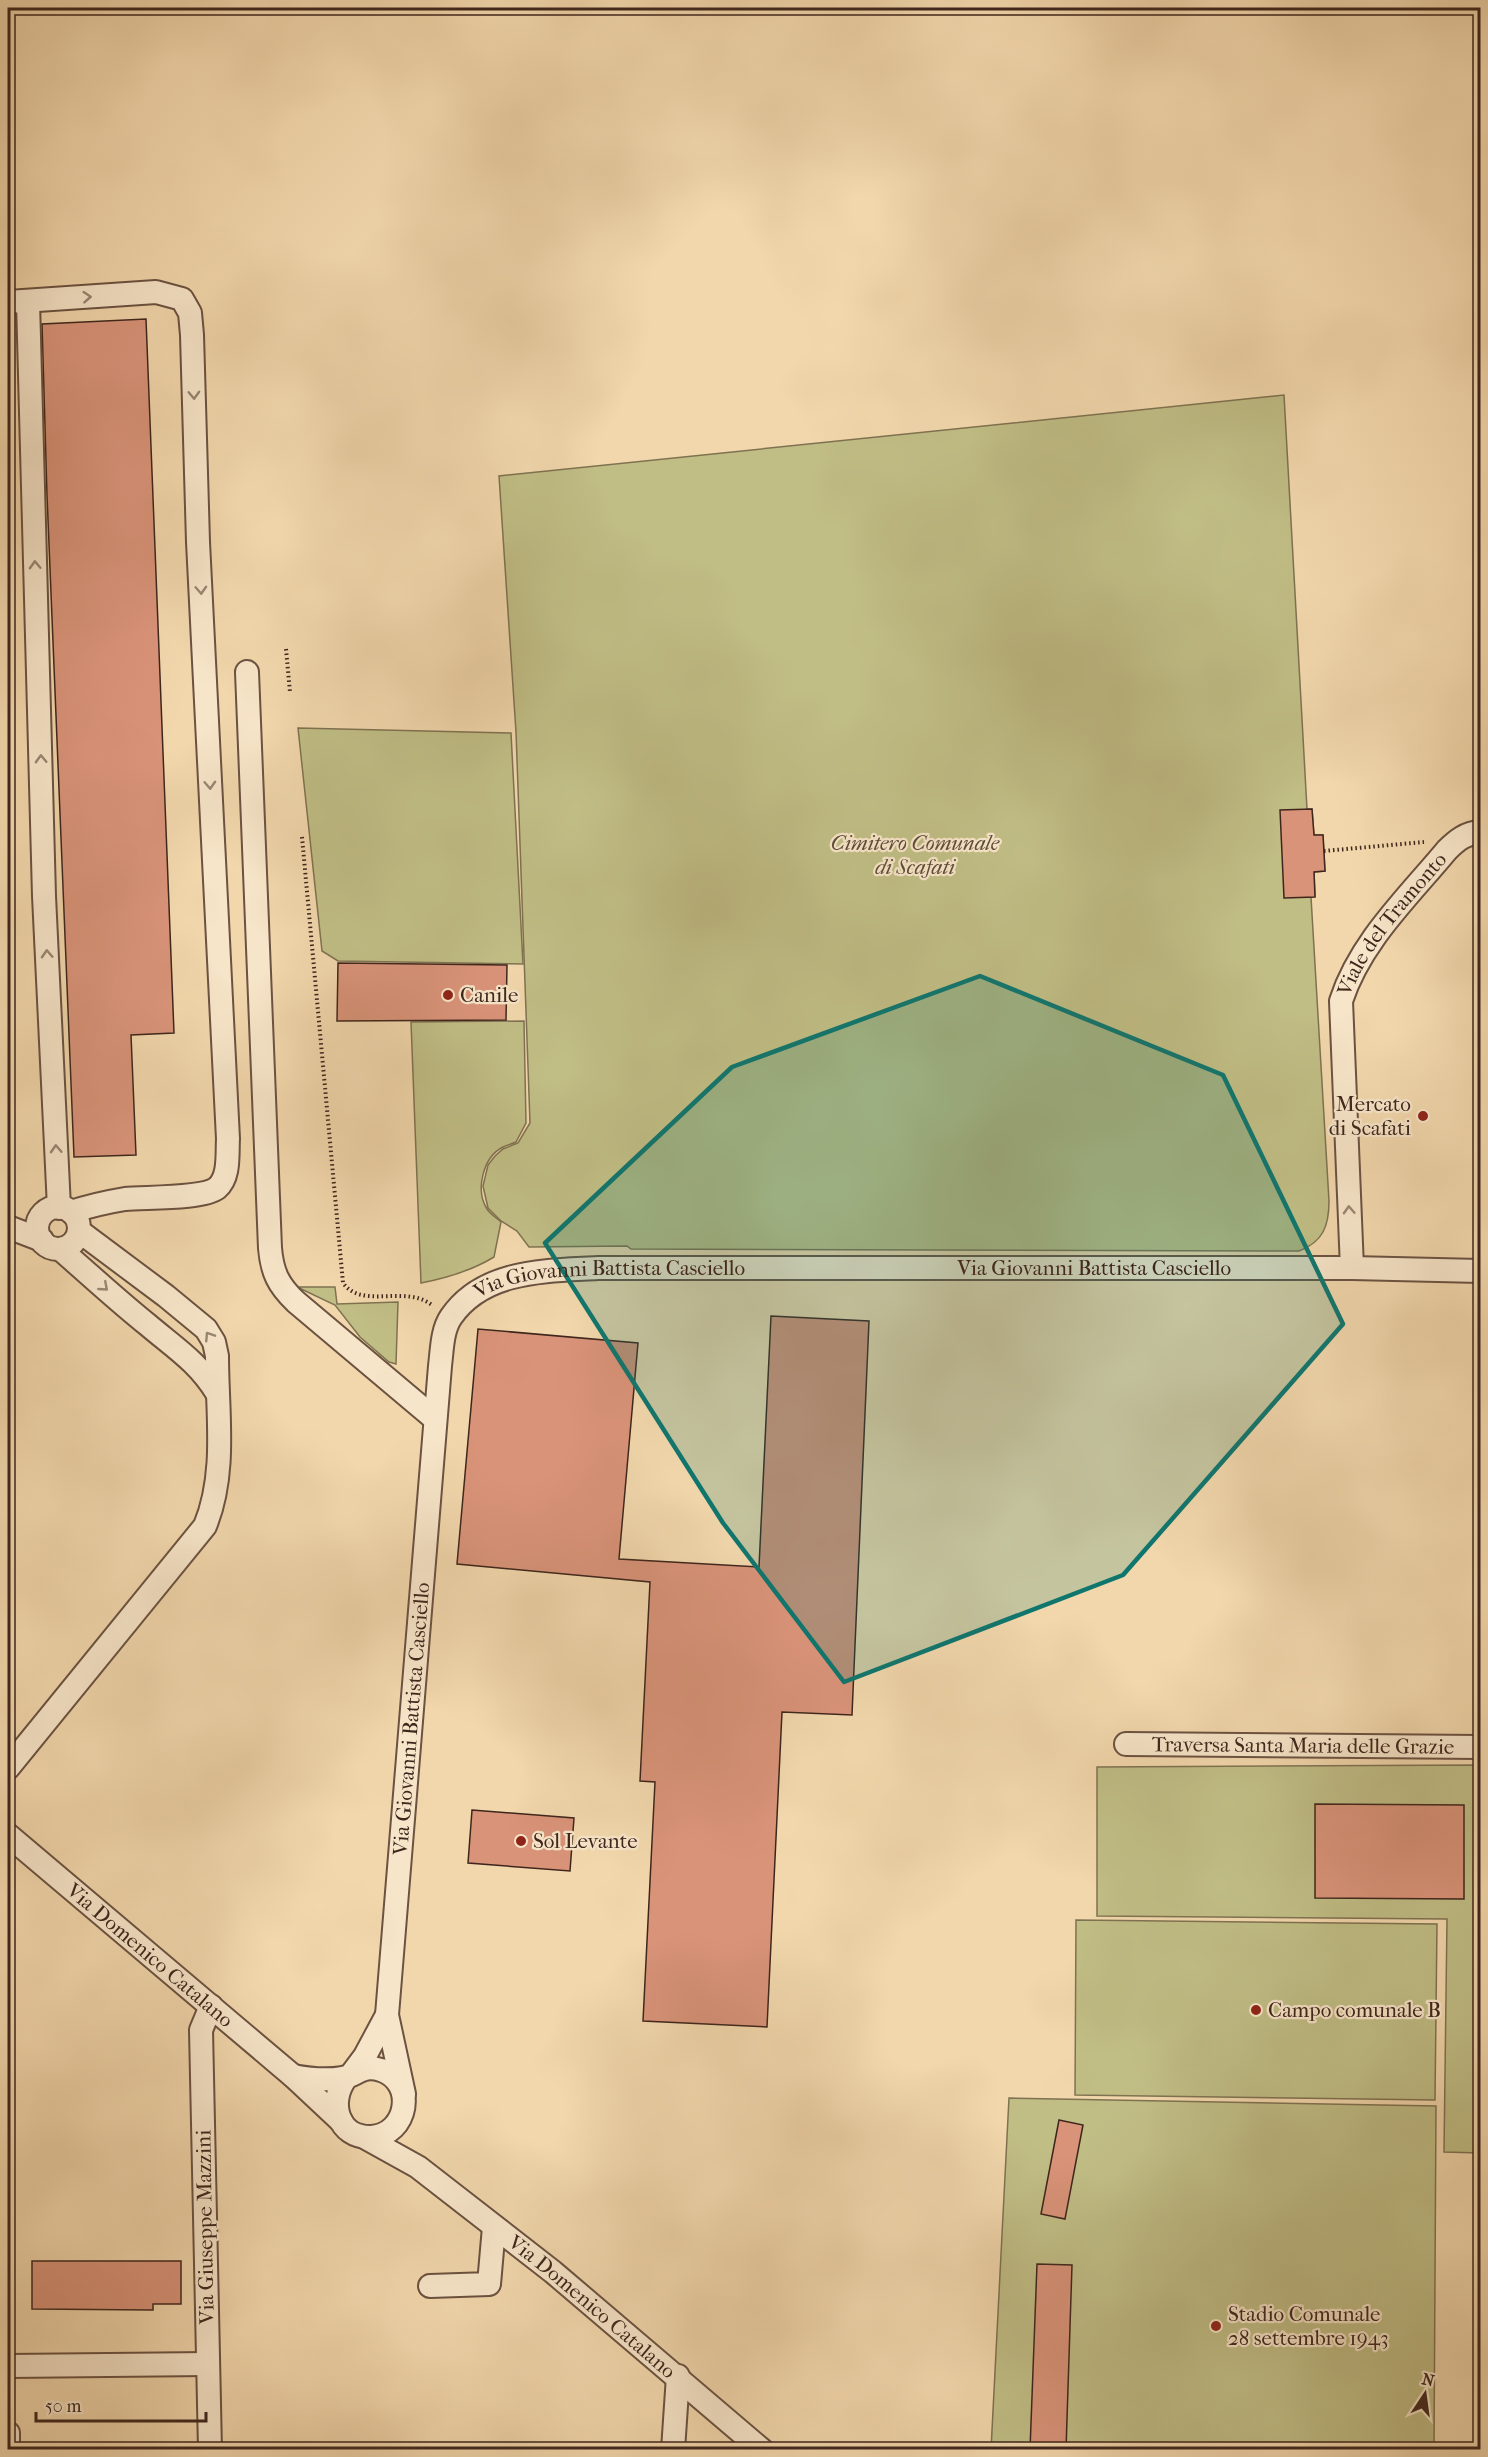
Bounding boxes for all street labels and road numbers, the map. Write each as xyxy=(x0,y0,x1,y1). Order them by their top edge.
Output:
street label: Viale del Tramonto xyxy=(1332,848,1452,1000)
street label: Via Giovanni Battista Casciello xyxy=(468,1256,745,1304)
street label: Via Giovanni Battista Casciello xyxy=(956,1256,1231,1280)
street label: Via Giovanni Battista Casciello xyxy=(388,1581,434,1857)
street label: Traversa Santa Maria delle Grazie xyxy=(1152,1732,1454,1759)
street label: Via Domenico Catalano xyxy=(61,1877,238,2032)
street label: Via Giuseppe Mazzini xyxy=(191,2129,219,2326)
street label: Via Domenico Catalano xyxy=(503,2229,681,2383)

